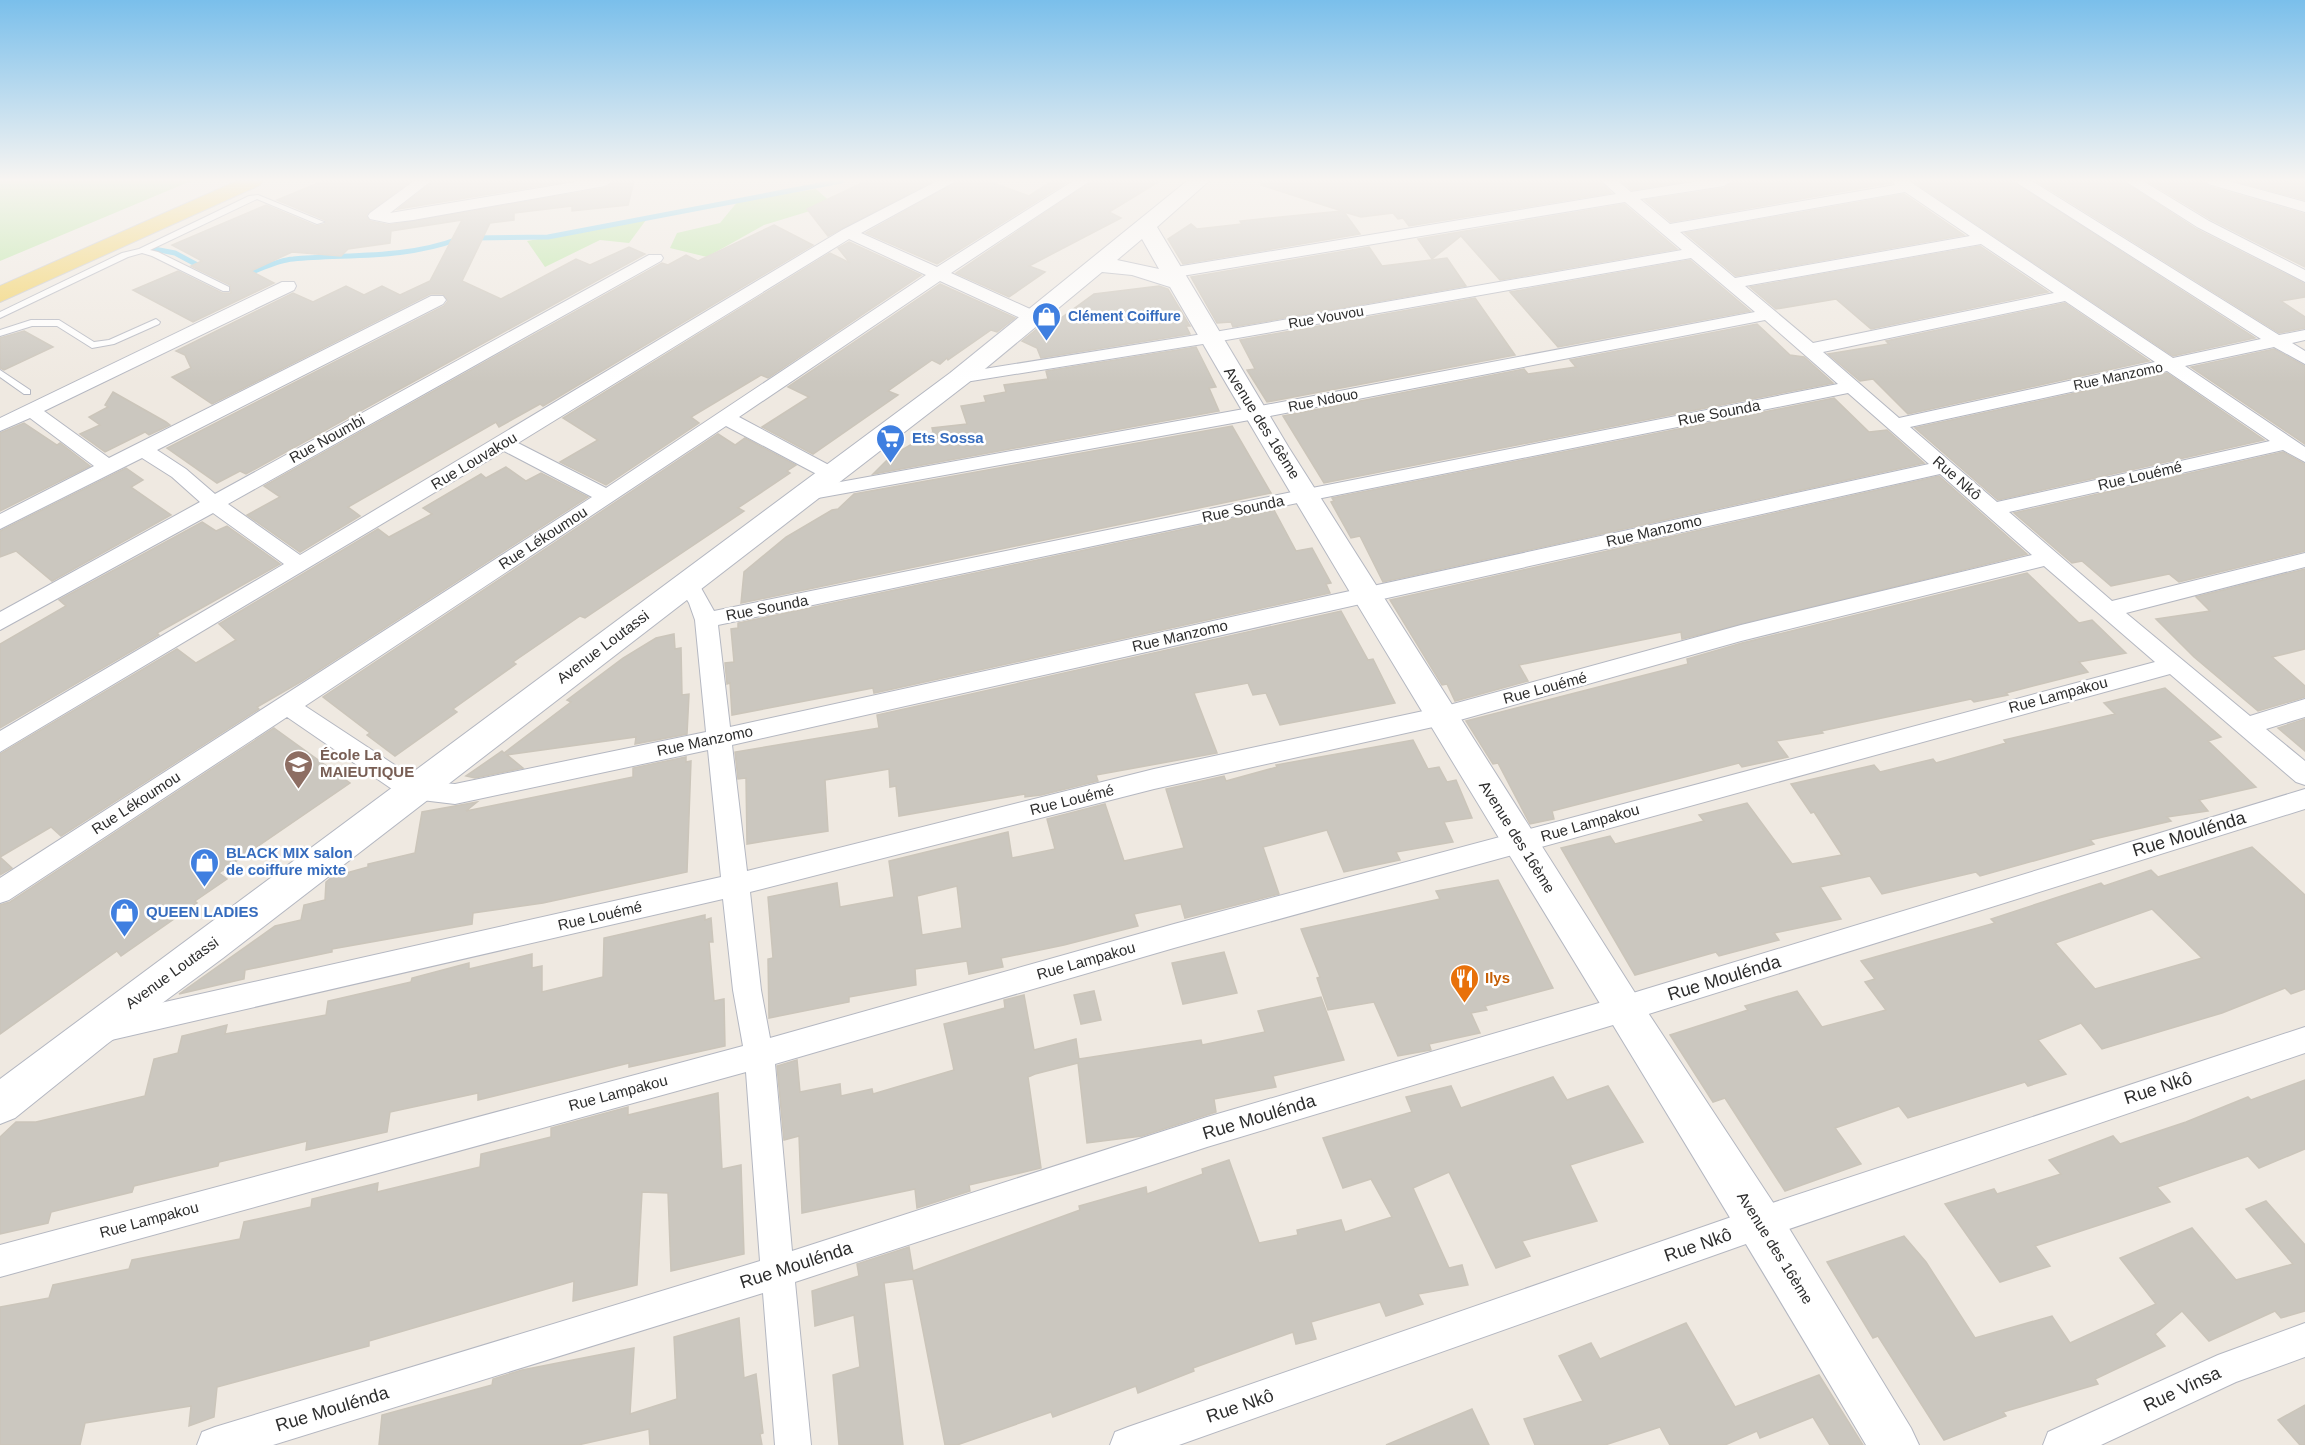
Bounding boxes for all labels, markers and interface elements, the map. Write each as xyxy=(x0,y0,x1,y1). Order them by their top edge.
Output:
shop icon: Clément Coiffure xyxy=(1031,300,1063,342)
street label: Rue Vouvou xyxy=(1287,302,1365,332)
place label: Clément Coiffure xyxy=(1068,308,1181,324)
street label: Rue Manzomo xyxy=(2072,359,2164,393)
street label: Avenue des 16ème xyxy=(1221,364,1304,482)
street label: Rue Ndouo xyxy=(1287,385,1359,415)
street label: Rue Sounda xyxy=(1676,396,1762,429)
street label: Rue Noumbi xyxy=(286,411,367,466)
supermarket icon: Ets Sossa xyxy=(875,422,907,464)
street label: Rue Louvakou xyxy=(428,428,520,493)
place label: Ets Sossa xyxy=(912,429,984,446)
street label: Rue Nkô xyxy=(1930,452,1985,503)
street label: Rue Louémé xyxy=(2096,458,2184,493)
street label: Rue Sounda xyxy=(1200,491,1286,525)
street label: Rue Lékoumou xyxy=(495,503,590,572)
street label: Rue Manzomo xyxy=(1604,511,1703,550)
street label: Rue Sounda xyxy=(724,591,810,624)
street label: Avenue Loutassi xyxy=(553,607,652,687)
street label: Rue Manzomo xyxy=(1130,616,1229,655)
street label: Rue Louémé xyxy=(1501,668,1589,707)
street label: Rue Lampakou xyxy=(2007,673,2109,716)
street label: Rue Manzomo xyxy=(655,722,754,759)
place label: École La MAIEUTIQUE xyxy=(320,746,414,780)
school or university icon: École La MAIEUTIQUE xyxy=(283,748,315,790)
street label: Rue Lékoumou xyxy=(88,768,183,837)
street label: Avenue des 16ème xyxy=(1476,778,1559,896)
street label: Rue Louémé xyxy=(1028,781,1116,818)
street label: Rue Lampakou xyxy=(1539,800,1641,845)
street label: Rue Moulénda xyxy=(2130,807,2249,861)
place label: BLACK MIX salon de coiffure mixte xyxy=(226,844,353,878)
shop icon: BLACK MIX salon de coiffure mixte xyxy=(189,846,221,888)
shop icon: QUEEN LADIES xyxy=(109,896,141,938)
street label: Rue Louémé xyxy=(556,898,644,933)
place label: QUEEN LADIES xyxy=(146,903,259,920)
street label: Avenue Loutassi xyxy=(122,933,221,1012)
street label: Rue Lampakou xyxy=(1035,938,1137,983)
street label: Rue Moulénda xyxy=(1665,951,1784,1005)
restaurant icon: Ilys xyxy=(1448,962,1480,1004)
place label: Ilys xyxy=(1485,969,1510,986)
street label: Rue Nkô xyxy=(2122,1068,2194,1108)
street label: Rue Lampakou xyxy=(567,1071,669,1114)
street label: Rue Moulénda xyxy=(1200,1090,1319,1144)
street label: Avenue des 16ème xyxy=(1734,1189,1817,1307)
street label: Rue Lampakou xyxy=(98,1198,200,1241)
street label: Rue Nkô xyxy=(1662,1224,1734,1266)
street label: Rue Moulénda xyxy=(737,1237,856,1293)
street label: Rue Vinsa xyxy=(2140,1362,2225,1416)
street label: Rue Moulénda xyxy=(273,1382,392,1436)
street label: Rue Nkô xyxy=(1204,1385,1276,1427)

